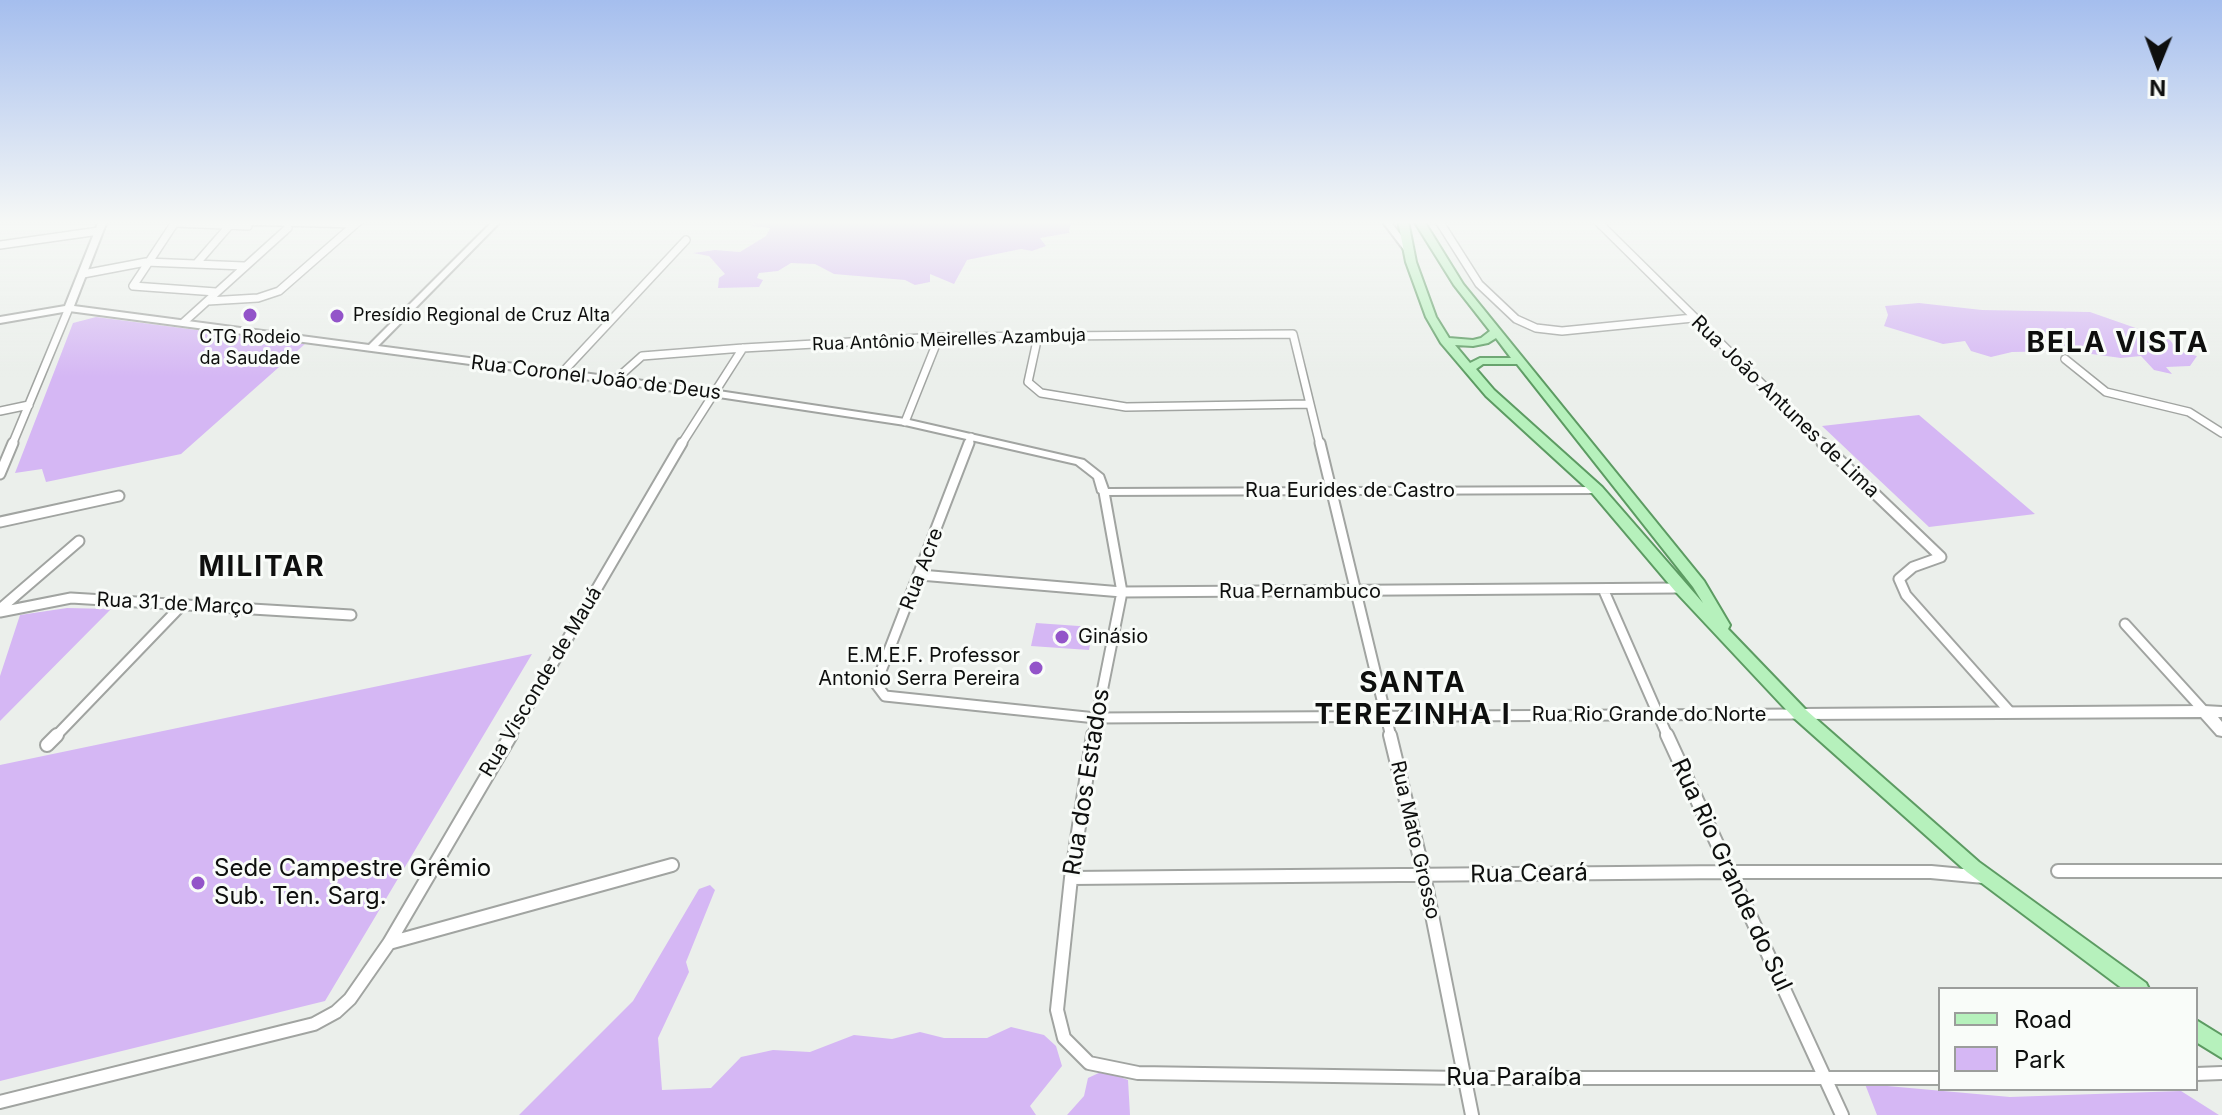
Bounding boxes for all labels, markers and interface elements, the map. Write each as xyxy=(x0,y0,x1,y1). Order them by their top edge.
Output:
north arrow xyxy=(2118,24,2198,104)
text: N xyxy=(2149,75,2166,101)
place label: Presídio Regional de Cruz Alta xyxy=(353,305,610,327)
marker: CTG Rodeio da Saudade xyxy=(241,306,259,324)
marker: Presídio Regional de Cruz Alta xyxy=(328,307,346,325)
street label: Rua João Antunes de Lima xyxy=(1686,311,1884,503)
street label: Rua Antônio Meirelles Azambuja xyxy=(812,324,1086,356)
place label: CTG Rodeio da Saudade xyxy=(199,327,301,370)
district label: BELA VISTA xyxy=(2026,327,2210,361)
street label: Rua Coronel João de Deus xyxy=(470,351,722,405)
street label: Rua Eurides de Castro xyxy=(1245,479,1455,503)
street label: Rua Acre xyxy=(895,525,949,613)
district label: MILITAR xyxy=(198,551,326,585)
street label: Rua Pernambuco xyxy=(1219,580,1381,604)
street label: Rua Visconde de Mauá xyxy=(475,583,607,781)
street label: Rua 31 de Março xyxy=(96,588,254,620)
place label: Ginásio xyxy=(1078,625,1148,649)
marker: Ginásio xyxy=(1053,628,1071,646)
place label: E.M.E.F. Professor Antonio Serra Pereira xyxy=(818,644,1020,691)
marker: E.M.E.F. Professor Antonio Serra Pereira xyxy=(1027,659,1045,677)
district label: SANTA TEREZINHA I xyxy=(1314,667,1512,733)
street label: Rua dos Estados xyxy=(1058,687,1116,877)
street label: Rua Rio Grande do Norte xyxy=(1532,703,1766,727)
street label: Rua Rio Grande do Sul xyxy=(1664,754,1798,996)
street label: Rua Mato Grosso xyxy=(1385,758,1445,922)
place label: Sede Campestre Grêmio Sub. Ten. Sarg. xyxy=(214,855,491,911)
street label: Rua Ceará xyxy=(1470,859,1588,889)
marker: Sede Campestre Grêmio Sub. Ten. Sarg. xyxy=(189,874,207,892)
legend xyxy=(1938,987,2198,1091)
text: Road xyxy=(2014,1005,2072,1034)
text: Park xyxy=(2014,1045,2065,1074)
street label: Rua Paraíba xyxy=(1446,1064,1582,1092)

